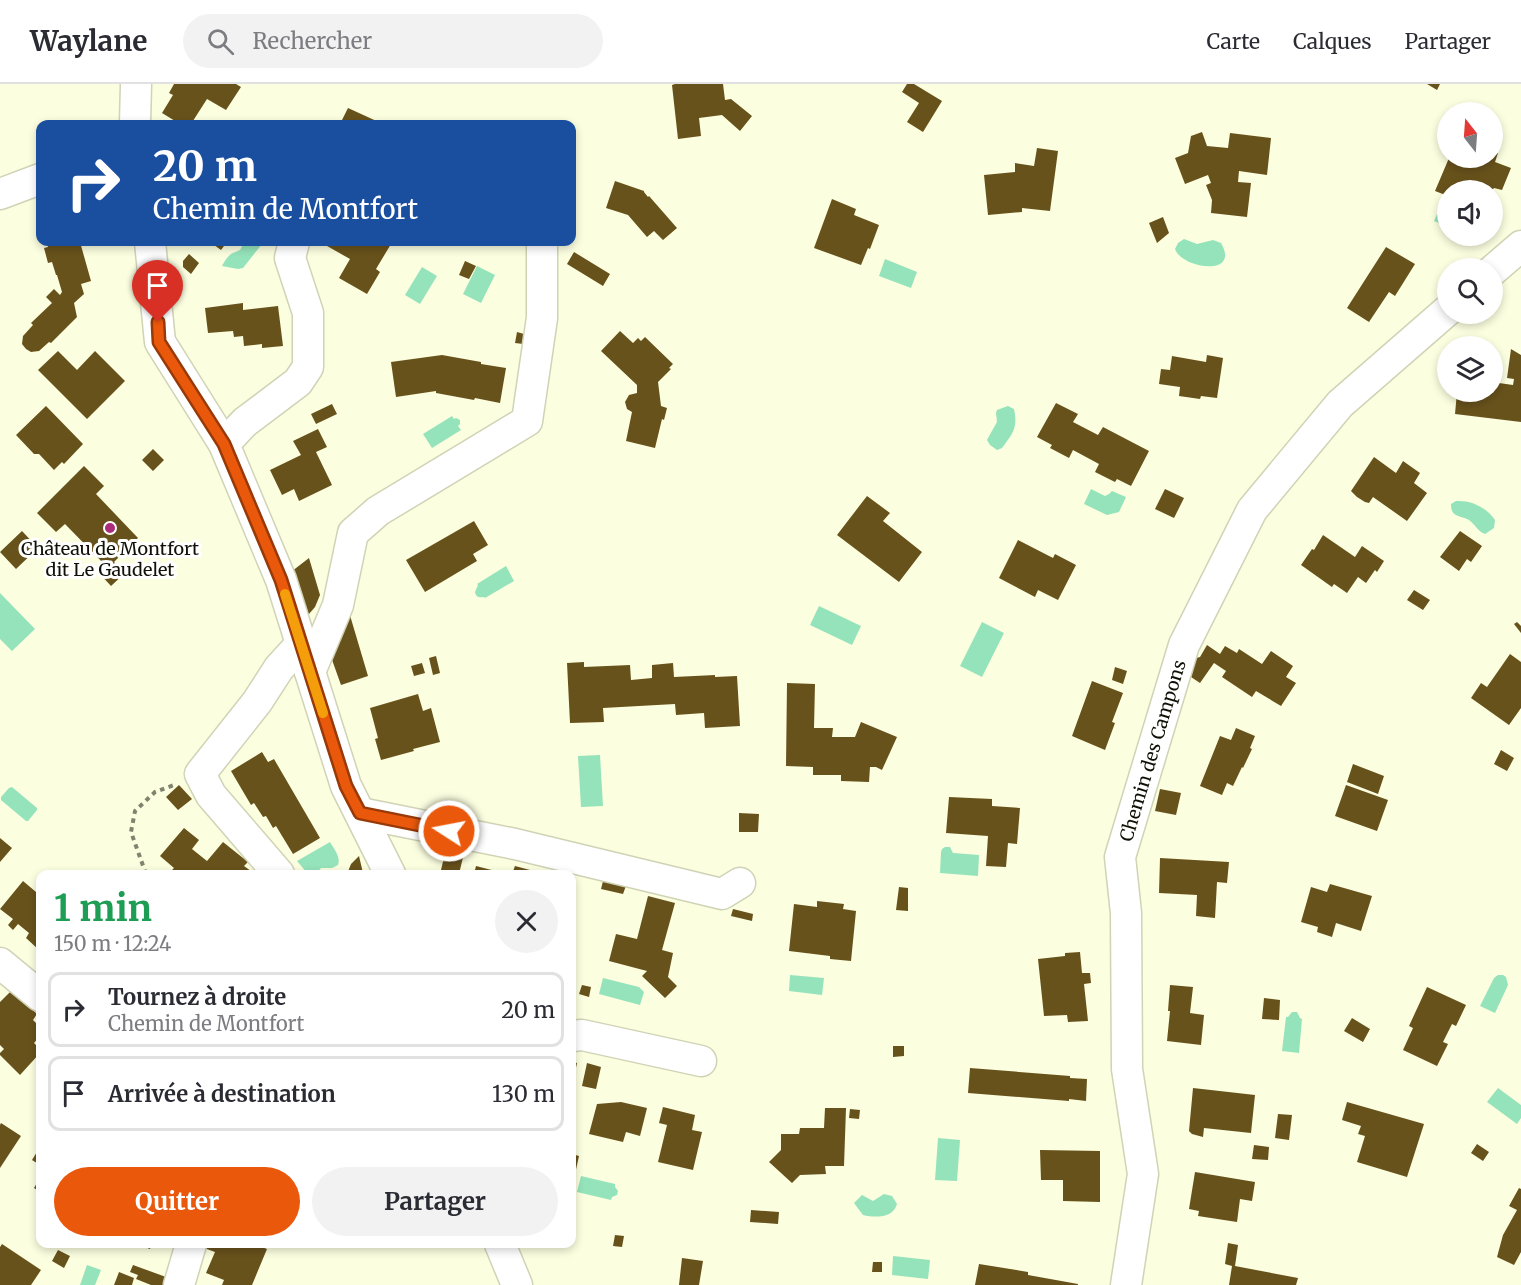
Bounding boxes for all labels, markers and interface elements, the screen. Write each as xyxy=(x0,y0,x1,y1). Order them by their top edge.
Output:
search box xyxy=(183,14,603,68)
text: Waylane xyxy=(30,23,147,59)
icon: search xyxy=(204,25,237,58)
text: Rechercher xyxy=(252,27,372,55)
text: Carte xyxy=(1207,28,1260,55)
text: Calques xyxy=(1293,28,1372,55)
text: Partager xyxy=(1405,28,1491,55)
north arrow xyxy=(1437,102,1503,168)
map controls xyxy=(1437,102,1503,402)
text: 20 m xyxy=(153,140,257,192)
icon: right xyxy=(54,144,132,222)
button: sound xyxy=(1437,180,1503,246)
text: Chemin de Montfort xyxy=(153,192,418,226)
button: search xyxy=(1437,258,1503,324)
pin xyxy=(132,260,183,322)
icon: arrive xyxy=(141,269,174,302)
button: layers xyxy=(1437,336,1503,402)
marker: Château de Montfort dit Le Gaudelet xyxy=(103,521,117,535)
place label: Château de Montfort dit Le Gaudelet xyxy=(21,537,199,581)
street label: Chemin des Campons xyxy=(1114,657,1190,844)
position arrow xyxy=(417,799,481,863)
text: 1 min xyxy=(54,886,152,931)
button: close xyxy=(495,890,558,953)
text: 150 m · 12:24 xyxy=(54,931,171,956)
text: Tournez à droite xyxy=(108,983,286,1011)
icon: right xyxy=(57,993,90,1026)
text: 20 m xyxy=(501,996,555,1024)
text: Chemin de Montfort xyxy=(108,1011,304,1036)
icon: arrive xyxy=(57,1077,90,1110)
text: Arrivée à destination xyxy=(108,1080,336,1108)
text: 130 m xyxy=(492,1080,555,1108)
button: Quitter xyxy=(54,1167,300,1236)
button: Partager xyxy=(312,1167,558,1236)

